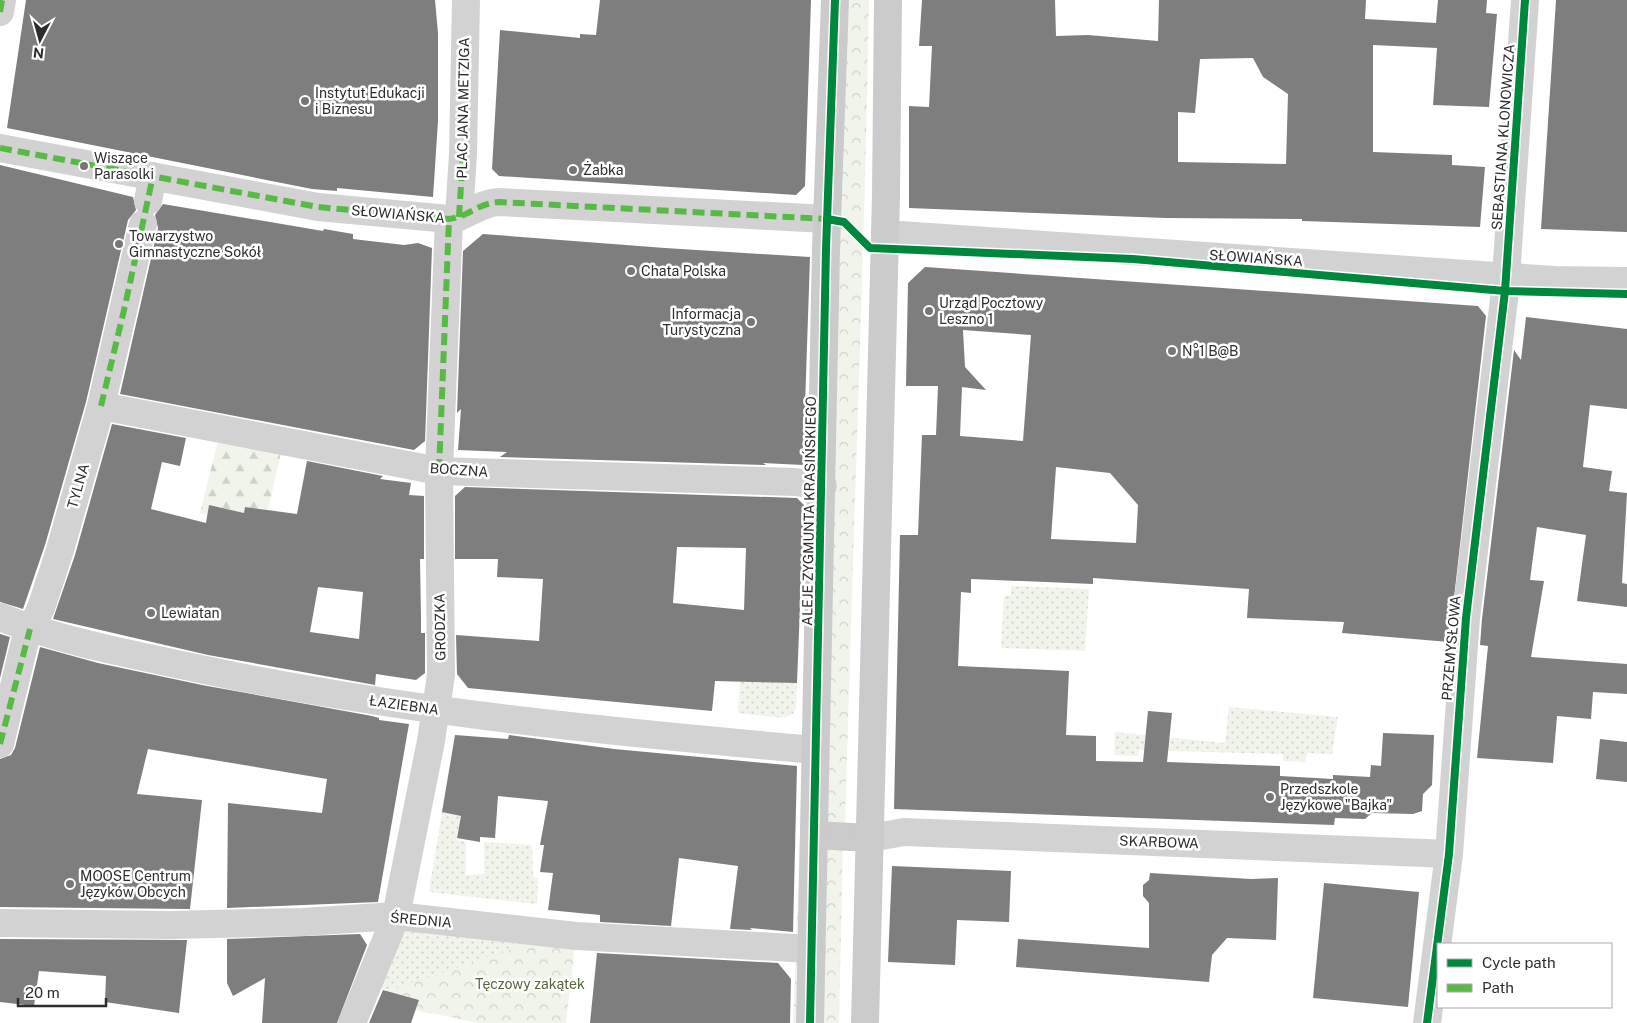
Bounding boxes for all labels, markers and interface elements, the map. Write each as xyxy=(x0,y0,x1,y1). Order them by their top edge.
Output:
north arrow xyxy=(15,15,65,65)
street label: PLAC JANA METZIGA xyxy=(454,37,472,179)
street label: SEBASTIANA KLONOWICZA xyxy=(1489,43,1517,231)
text: N xyxy=(32,44,45,61)
place label: Instytut Edukacji i Biznesu xyxy=(315,85,425,117)
marker: Instytut Edukacji i Biznesu xyxy=(299,95,311,107)
place label: Wiszące Parasolki xyxy=(94,150,154,182)
marker: Wiszące Parasolki xyxy=(78,160,90,172)
place label: Żabka xyxy=(583,160,624,178)
marker: Żabka xyxy=(567,164,579,176)
street label: SŁOWIAŃSKA xyxy=(350,201,446,226)
place label: Towarzystwo Gimnastyczne Sokół xyxy=(129,228,262,260)
marker: Towarzystwo Gimnastyczne Sokół xyxy=(113,238,125,250)
street label: SŁOWIAŃSKA xyxy=(1209,246,1304,269)
place label: Chata Polska xyxy=(641,263,726,279)
marker: Chata Polska xyxy=(625,265,637,277)
place label: Urząd Pocztowy Leszno 1 xyxy=(939,295,1044,327)
marker: Urząd Pocztowy Leszno 1 xyxy=(923,305,935,317)
place label: Informacja Turystyczna xyxy=(663,306,741,338)
marker: Informacja Turystyczna xyxy=(745,316,757,328)
place label: N°1 B@B xyxy=(1182,343,1239,359)
marker: N°1 B@B xyxy=(1166,345,1178,357)
street label: ALEJE ZYGMUNTA KRASIŃSKIEGO xyxy=(798,396,819,626)
street label: BOCZNA xyxy=(429,460,489,480)
street label: TYLNA xyxy=(64,462,92,510)
street label: GRODZKA xyxy=(431,593,449,661)
street label: PRZEMYSŁOWA xyxy=(1438,595,1464,701)
place label: Lewiatan xyxy=(161,605,220,621)
marker: Lewiatan xyxy=(145,607,157,619)
street label: ŁAZIEBNA xyxy=(368,692,440,718)
place label: Przedszkole Językowe "Bajka" xyxy=(1280,781,1392,813)
marker: Przedszkole Językowe "Bajka" xyxy=(1264,791,1276,803)
street label: SKARBOWA xyxy=(1119,833,1199,851)
place label: MOOSE Centrum Języków Obcych xyxy=(80,868,191,900)
marker: MOOSE Centrum Języków Obcych xyxy=(64,878,76,890)
street label: ŚREDNIA xyxy=(390,907,453,931)
legend xyxy=(1437,943,1612,1008)
text: Cycle path xyxy=(1482,954,1556,971)
scale bar xyxy=(18,976,105,1008)
park label: Tęczowy zakątek xyxy=(475,976,585,992)
text: Path xyxy=(1482,979,1514,996)
text: 20 m xyxy=(25,984,60,1001)

